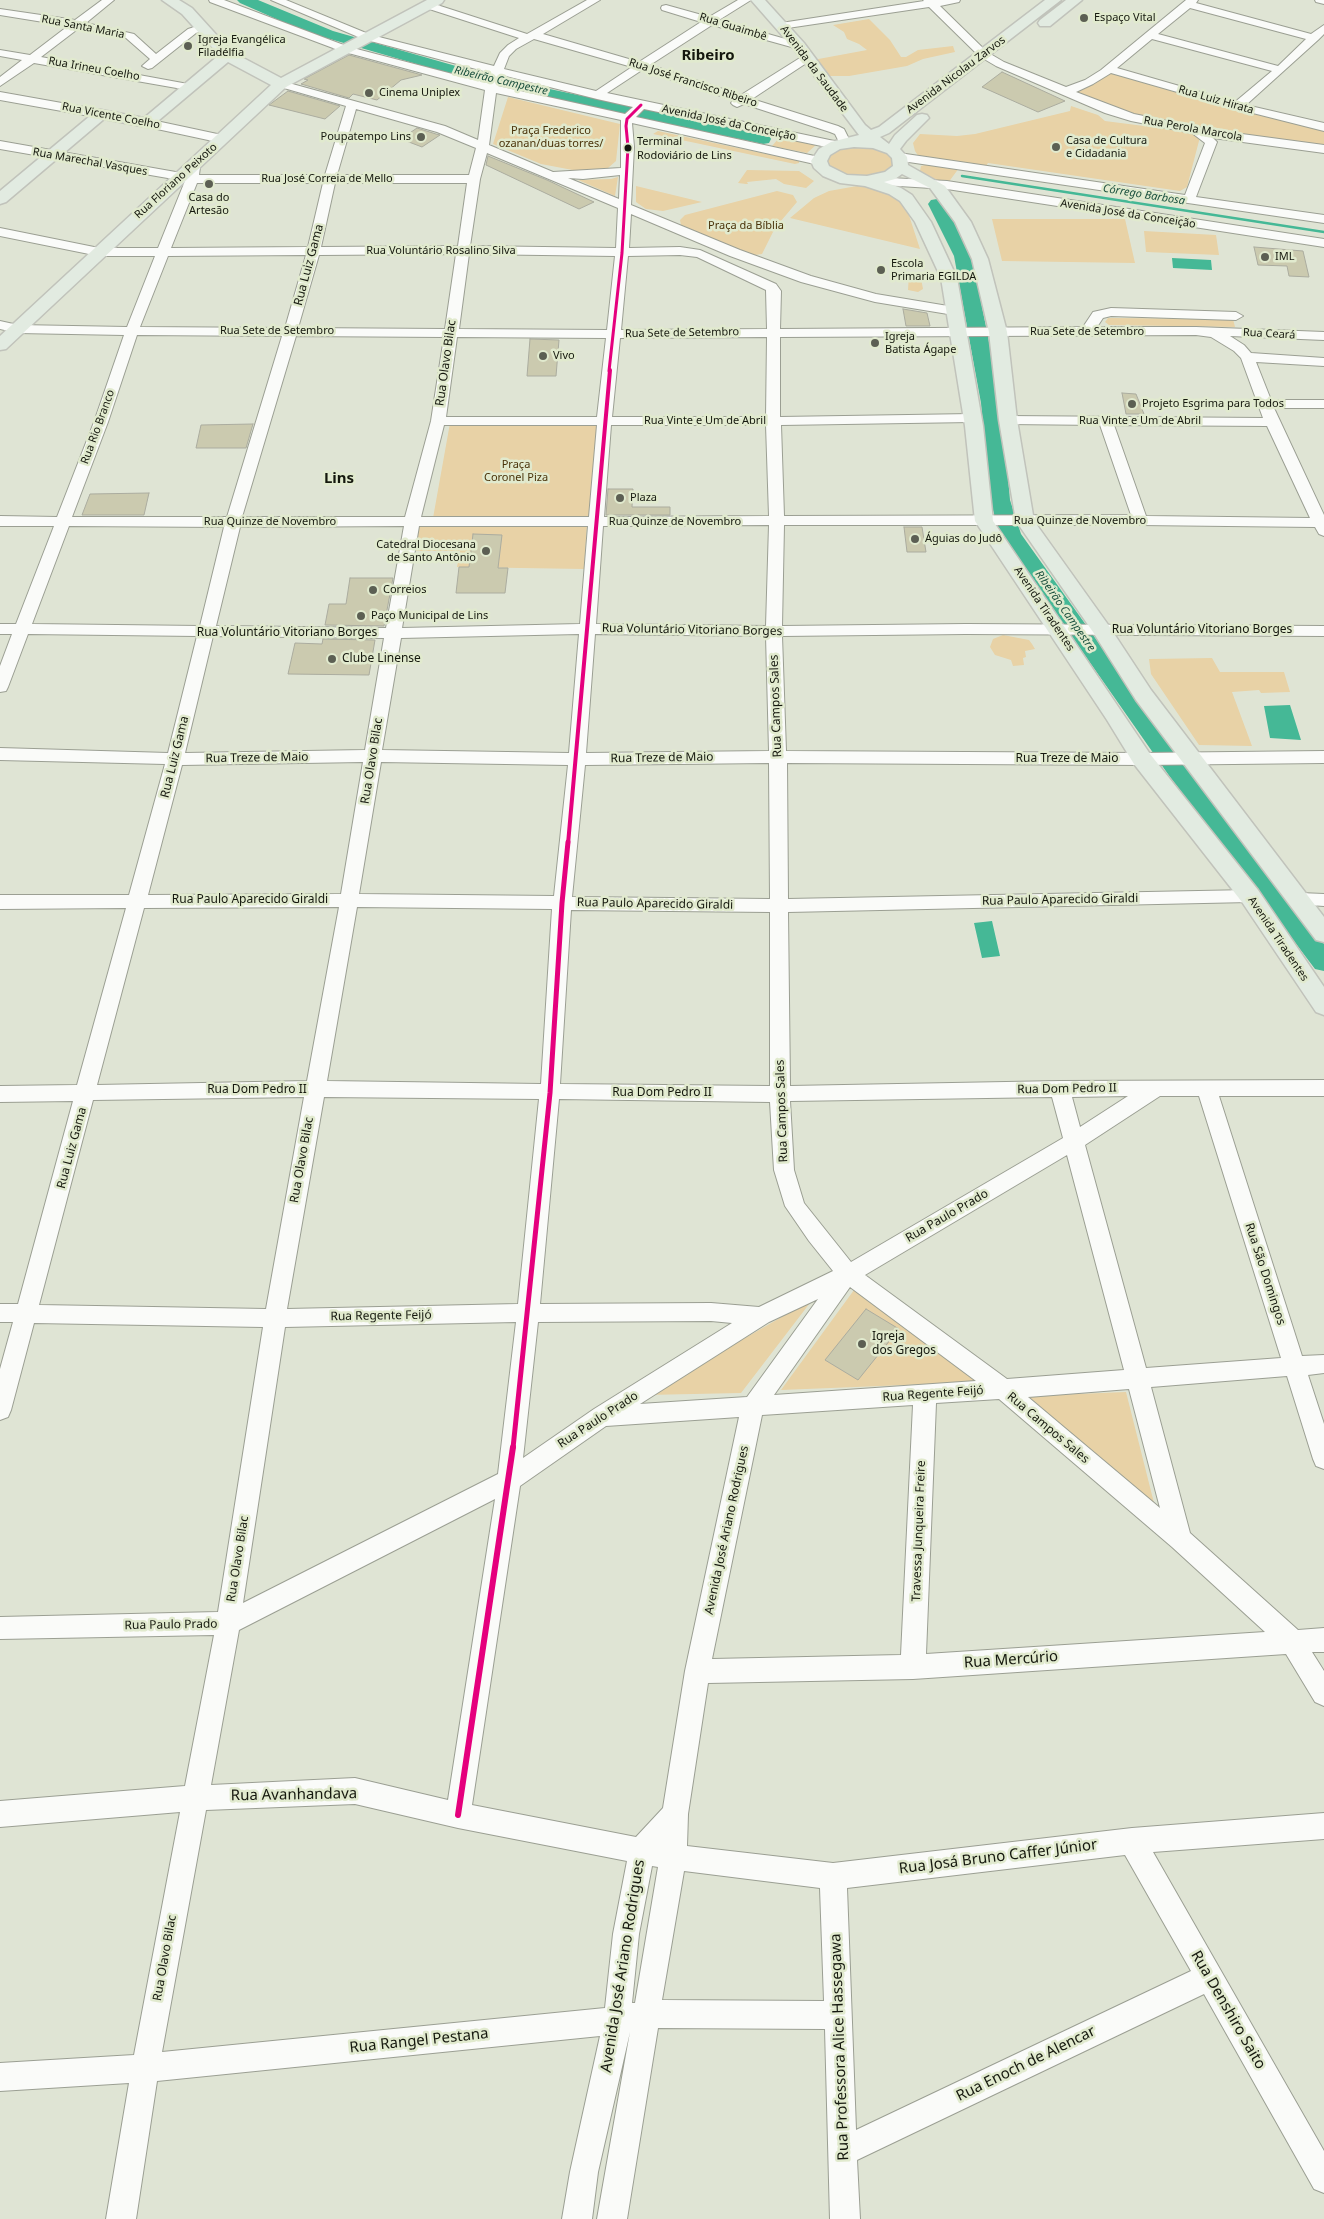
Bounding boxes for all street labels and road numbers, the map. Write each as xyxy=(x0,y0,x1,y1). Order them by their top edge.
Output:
street label: Rua Guaimbê xyxy=(698,10,768,44)
street label: Rua Santa Maria xyxy=(40,12,126,42)
street label: Avenida da Saudade xyxy=(777,23,851,115)
street label: Avenida Nicolau Zarvos xyxy=(904,33,1008,117)
street label: Rua Irineu Coelho xyxy=(47,54,141,84)
street label: Rua José Francisco Ribeiro xyxy=(627,56,759,110)
street label: Rua Luiz Hirata xyxy=(1177,83,1255,117)
street label: Rua Vicente Coelho xyxy=(61,100,161,132)
street label: Avenida José da Conceição xyxy=(661,102,797,144)
street label: Rua Perola Marcola xyxy=(1143,114,1243,144)
street label: Rua Floriano Peixoto xyxy=(132,141,220,221)
street label: Rua Marechal Vasques xyxy=(32,145,148,179)
street label: Rua José Correia de Mello xyxy=(261,172,393,186)
street label: Avenida José da Conceição xyxy=(1059,197,1197,231)
street label: Rua Luiz Gama xyxy=(291,223,327,307)
street label: Rua Voluntário Rosalino Silva xyxy=(366,244,516,258)
street label: Rua Olavo Bilac xyxy=(433,319,459,407)
street label: Rua Sete de Setembro xyxy=(220,324,334,338)
street label: Rua Sete de Setembro xyxy=(625,325,739,341)
street label: Rua Sete de Setembro xyxy=(1030,325,1144,339)
street label: Rua Ceará xyxy=(1242,326,1296,342)
street label: Rua Rio Branco xyxy=(78,388,118,466)
street label: Rua Vinte e Um de Abril xyxy=(644,414,766,428)
street label: Rua Vinte e Um de Abril xyxy=(1079,414,1201,428)
street label: Rua Quinze de Novembro xyxy=(1014,514,1146,528)
street label: Rua Quinze de Novembro xyxy=(204,515,336,529)
street label: Rua Quinze de Novembro xyxy=(609,515,741,529)
street label: Avenida Tiradentes xyxy=(1011,564,1077,654)
street label: Rua Voluntário Vitoriano Borges xyxy=(602,621,782,639)
street label: Rua Voluntário Vitoriano Borges xyxy=(1112,623,1292,637)
street label: Rua Voluntário Vitoriano Borges xyxy=(197,626,377,640)
street label: Rua Campos Sales xyxy=(767,654,785,758)
street label: Rua Luiz Gama xyxy=(158,715,192,799)
street label: Rua Olavo Bilac xyxy=(358,717,386,805)
street label: Rua Treze de Maio xyxy=(205,750,309,766)
street label: Rua Treze de Maio xyxy=(610,750,714,766)
street label: Rua Treze de Maio xyxy=(1016,752,1118,766)
street label: Rua Paulo Aparecido Giraldi xyxy=(982,891,1138,909)
street label: Rua Paulo Aparecido Giraldi xyxy=(172,893,328,907)
street label: Avenida Tiradentes xyxy=(1245,894,1311,984)
street label: Rua Paulo Aparecido Giraldi xyxy=(577,895,733,913)
street label: Rua Campos Sales xyxy=(773,1059,791,1163)
street label: Rua Dom Pedro II xyxy=(1017,1081,1117,1097)
street label: Rua Dom Pedro II xyxy=(207,1083,307,1097)
street label: Rua Dom Pedro II xyxy=(612,1086,712,1100)
street label: Rua Luiz Gama xyxy=(54,1106,90,1190)
street label: Rua Olavo Bilac xyxy=(287,1116,317,1204)
street label: Rua Paulo Prado xyxy=(903,1187,991,1245)
street label: Rua São Domingos xyxy=(1242,1221,1288,1327)
street label: Rua Regente Feijó xyxy=(330,1308,432,1324)
street label: Rua Regente Feijó xyxy=(882,1383,984,1405)
street label: Rua Paulo Prado xyxy=(555,1389,641,1451)
street label: Rua Campos Sales xyxy=(1004,1389,1092,1467)
street label: Avenida José Ariano Rodrigues xyxy=(702,1444,752,1616)
street label: Travessa Junqueira Freire xyxy=(909,1460,929,1602)
street label: Rua Olavo Bilac xyxy=(224,1515,252,1603)
street label: Rua Paulo Prado xyxy=(124,1617,218,1633)
street label: Rua Mercúrio xyxy=(963,1648,1059,1672)
street label: Rua Avanhandava xyxy=(231,1785,357,1805)
street label: Rua Josá Bruno Caffer Júnior xyxy=(898,1836,1098,1878)
street label: Avenida José Ariano Rodrigues xyxy=(597,1858,649,2074)
street label: Rua Olavo Bilac xyxy=(150,1914,180,2002)
street label: Rua Professora Alice Hassegawa xyxy=(827,1933,853,2161)
street label: Rua Denshiro Saito xyxy=(1187,1948,1269,2072)
street label: Rua Enoch de Alencar xyxy=(953,2022,1099,2106)
street label: Rua Rangel Pestana xyxy=(349,2025,489,2057)

